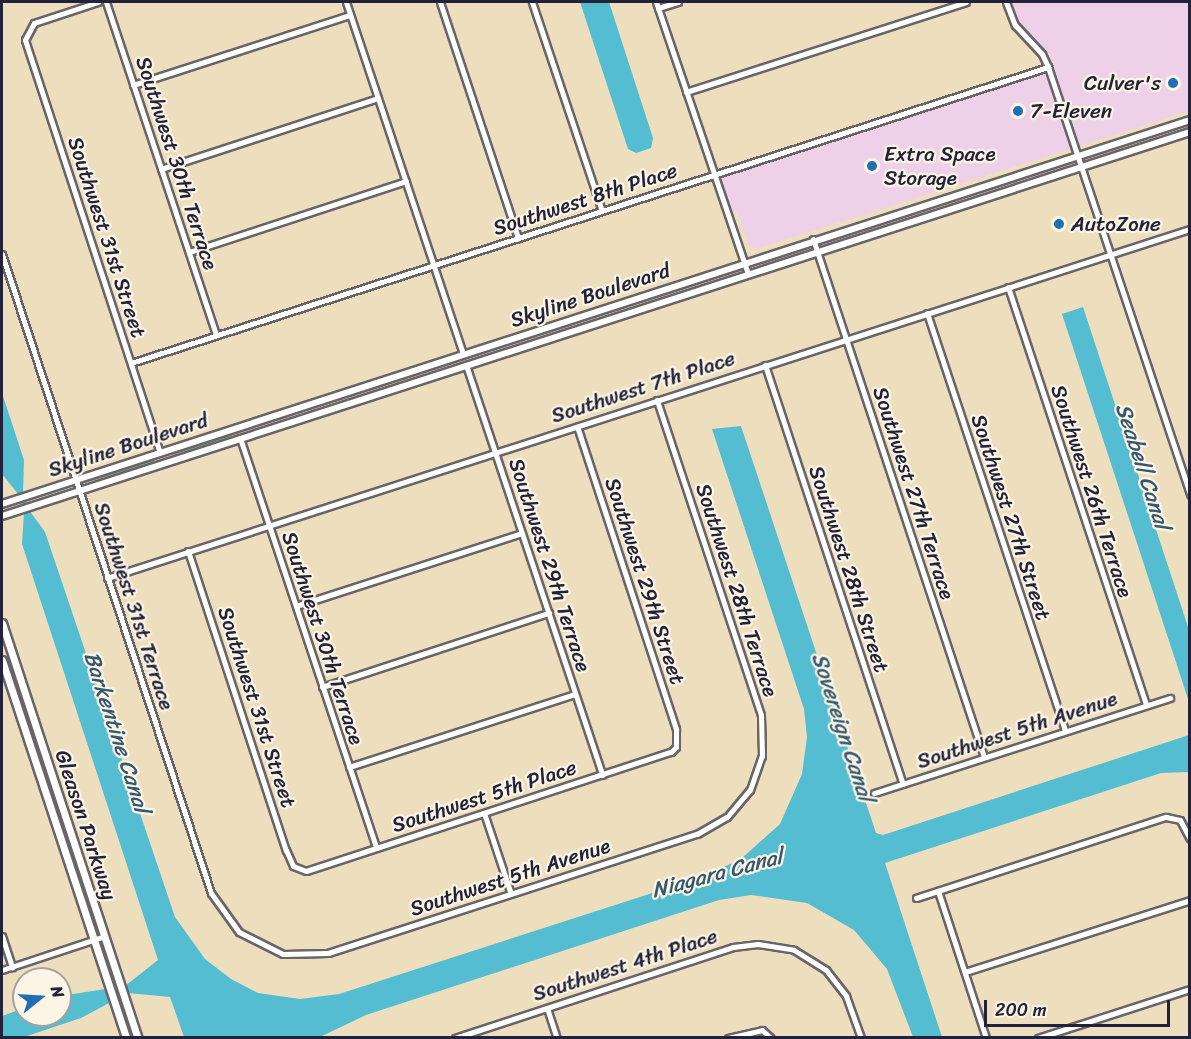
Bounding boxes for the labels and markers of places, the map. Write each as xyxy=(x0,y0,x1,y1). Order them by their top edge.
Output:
place label: Culver's xyxy=(1084,70,1161,96)
marker: Culver's xyxy=(1166,76,1180,90)
place label: 7-Eleven xyxy=(1030,98,1112,124)
marker: 7-Eleven xyxy=(1011,104,1025,118)
place label: Extra Space Storage xyxy=(884,141,996,191)
marker: Extra Space Storage xyxy=(865,159,879,173)
place label: AutoZone xyxy=(1071,211,1161,237)
marker: AutoZone xyxy=(1052,217,1066,231)

